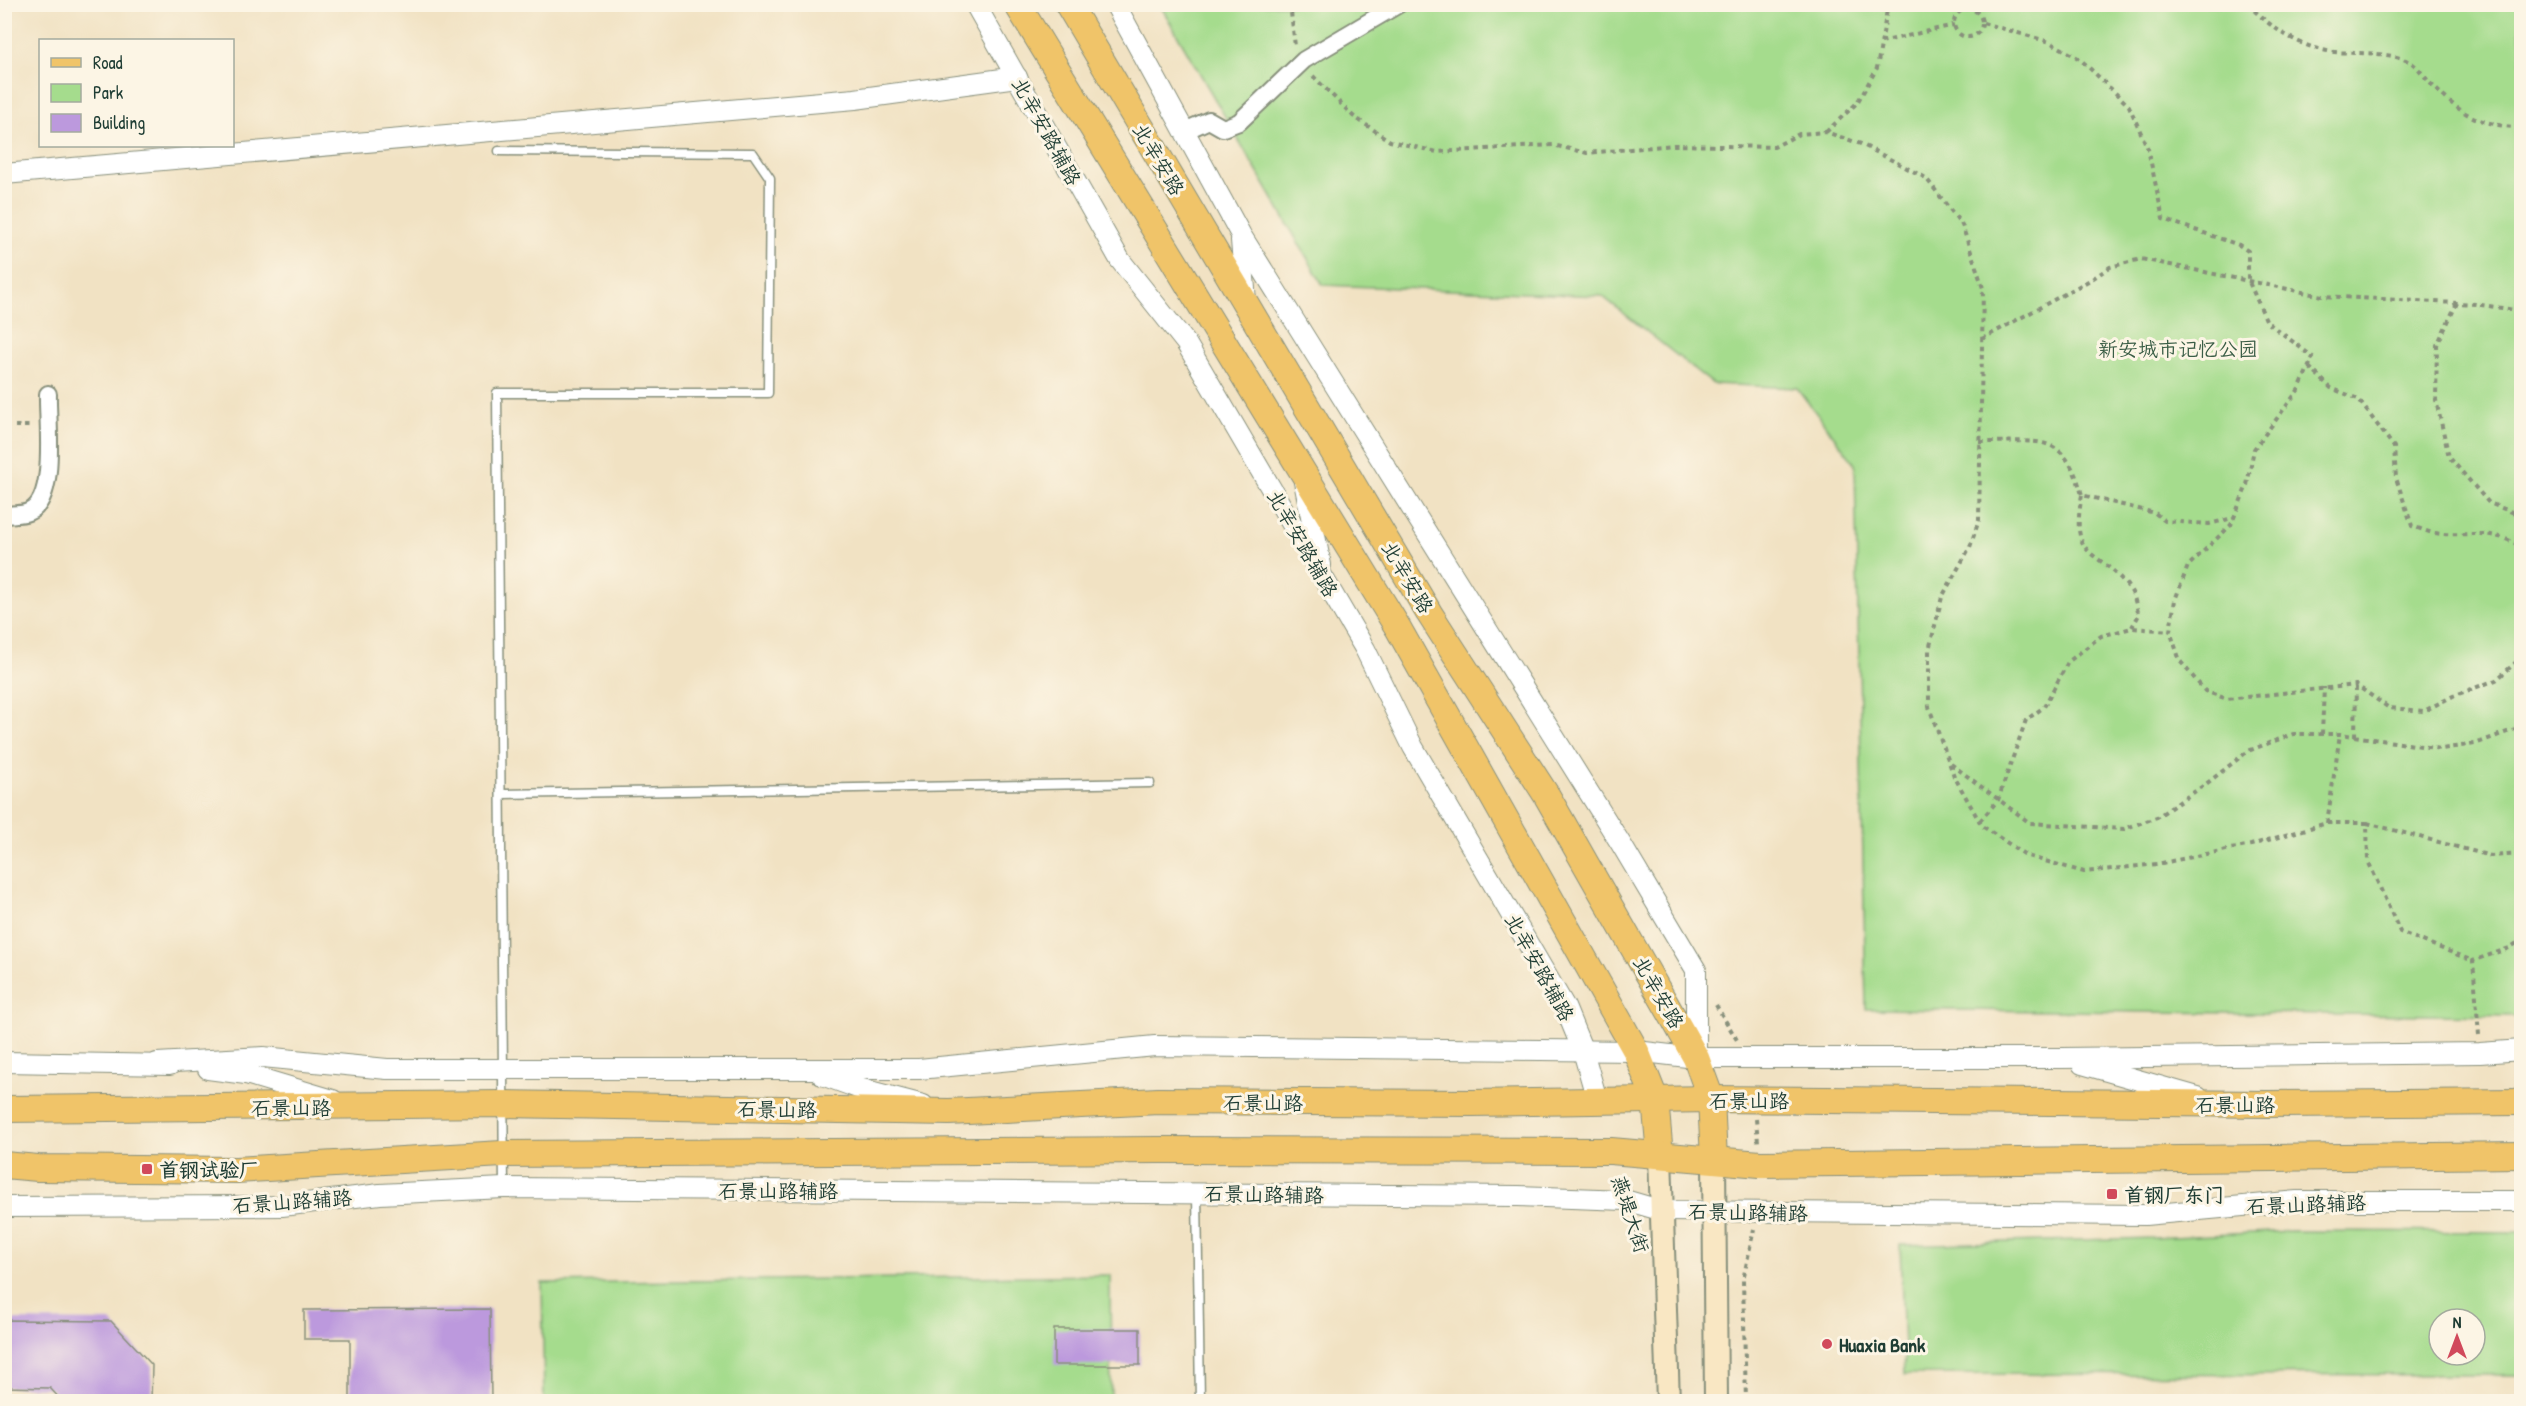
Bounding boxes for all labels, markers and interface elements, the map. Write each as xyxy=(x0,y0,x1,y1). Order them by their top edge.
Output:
legend xyxy=(39,39,234,147)
text: Road xyxy=(93,50,123,75)
street label: 北辛安路辅路 xyxy=(1006,72,1088,191)
text: Park xyxy=(93,80,124,105)
text: Building xyxy=(93,110,145,135)
street label: 北辛安路 xyxy=(1127,118,1192,201)
park label: 新安城市记忆公园 xyxy=(2098,335,2258,362)
street label: 北辛安路辅路 xyxy=(1261,484,1345,603)
street label: 北辛安路 xyxy=(1376,536,1441,619)
street label: 北辛安路辅路 xyxy=(1499,908,1581,1027)
street label: 北辛安路 xyxy=(1627,951,1691,1034)
street label: 石景山路 xyxy=(1709,1087,1790,1114)
street label: 石景山路 xyxy=(1223,1089,1304,1116)
street label: 石景山路 xyxy=(2195,1091,2276,1118)
street label: 石景山路 xyxy=(251,1094,332,1121)
street label: 石景山路 xyxy=(737,1095,818,1123)
place label: 首钢试验厂 xyxy=(159,1156,259,1183)
marker: 首钢试验厂 xyxy=(140,1162,154,1176)
street label: 燕堤大街 xyxy=(1606,1172,1656,1256)
street label: 石景山路辅路 xyxy=(718,1177,839,1204)
street label: 石景山路辅路 xyxy=(1204,1179,1325,1209)
place label: 首钢厂东门 xyxy=(2124,1181,2224,1208)
street label: 石景山路辅路 xyxy=(231,1183,354,1219)
marker: 首钢厂东门 xyxy=(2105,1187,2119,1201)
street label: 石景山路辅路 xyxy=(2246,1188,2367,1220)
street label: 石景山路辅路 xyxy=(1688,1197,1809,1227)
north arrow xyxy=(2427,1307,2487,1367)
text: N xyxy=(2453,1311,2462,1333)
place label: Huaxia Bank xyxy=(1839,1331,1926,1358)
marker: Huaxia Bank xyxy=(1820,1337,1834,1351)

